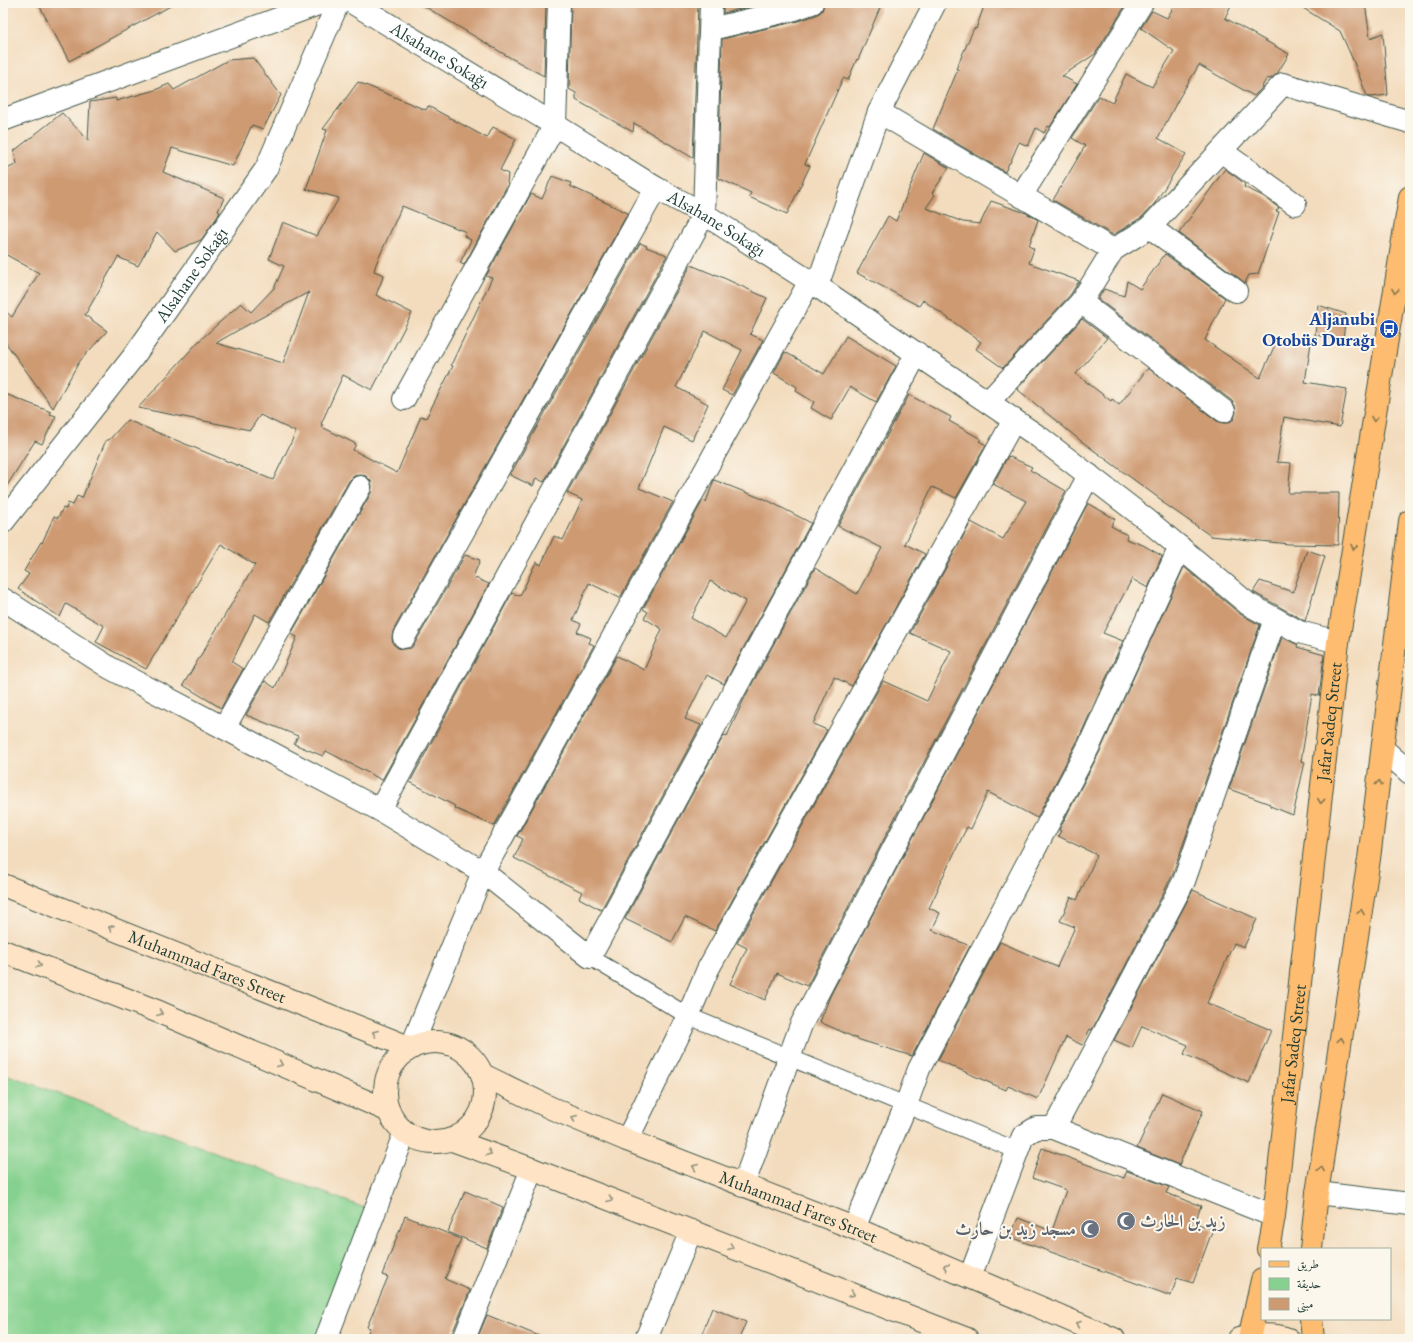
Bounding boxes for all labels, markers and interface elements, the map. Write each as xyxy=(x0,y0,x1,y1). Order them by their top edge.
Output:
street label: Alsahane Sokağı xyxy=(385,16,494,94)
street label: Alsahane Sokağı xyxy=(662,184,771,262)
street label: Alsahane Sokağı xyxy=(149,222,233,327)
one-way arrow xyxy=(1391,288,1400,294)
place label: Aljanubi Otobüs Durağı xyxy=(1262,307,1376,351)
bus stop icon: Aljanubi Otobüs Durağı xyxy=(1378,318,1400,340)
one-way arrow xyxy=(1370,416,1379,422)
one-way arrow xyxy=(1350,544,1359,550)
street label: Jafar Sadeq Street xyxy=(1310,661,1347,784)
one-way arrow xyxy=(1374,780,1383,786)
one-way arrow xyxy=(1316,798,1325,804)
one-way arrow xyxy=(1356,909,1365,915)
street label: Muhammad Fares Street xyxy=(125,924,290,1008)
one-way arrow xyxy=(107,925,114,933)
one-way arrow xyxy=(36,961,43,969)
street label: Jafar Sadeq Street xyxy=(1274,983,1311,1106)
one-way arrow xyxy=(156,1008,164,1016)
one-way arrow xyxy=(371,1030,378,1038)
one-way arrow xyxy=(1336,1037,1345,1043)
one-way arrow xyxy=(275,1059,283,1067)
one-way arrow xyxy=(571,1114,578,1122)
one-way arrow xyxy=(485,1148,492,1157)
one-way arrow xyxy=(691,1163,698,1171)
street label: Muhammad Fares Street xyxy=(716,1165,882,1248)
one-way arrow xyxy=(1316,1166,1325,1172)
one-way arrow xyxy=(607,1195,614,1203)
place label: زيد بن الحارث xyxy=(1140,1209,1226,1232)
mosque icon: زيد بن الحارث xyxy=(1115,1210,1137,1232)
place label: مسجد زيد بن حارث xyxy=(955,1217,1076,1240)
mosque icon: مسجد زيد بن حارث xyxy=(1079,1218,1101,1240)
one-way arrow xyxy=(728,1242,735,1250)
legend xyxy=(1261,1248,1391,1320)
text: طريق xyxy=(1297,1256,1319,1272)
one-way arrow xyxy=(942,1263,949,1271)
text: حديقة xyxy=(1297,1276,1321,1292)
one-way arrow xyxy=(849,1290,856,1298)
text: مبنى xyxy=(1297,1296,1313,1313)
one-way arrow xyxy=(1074,1320,1081,1328)

